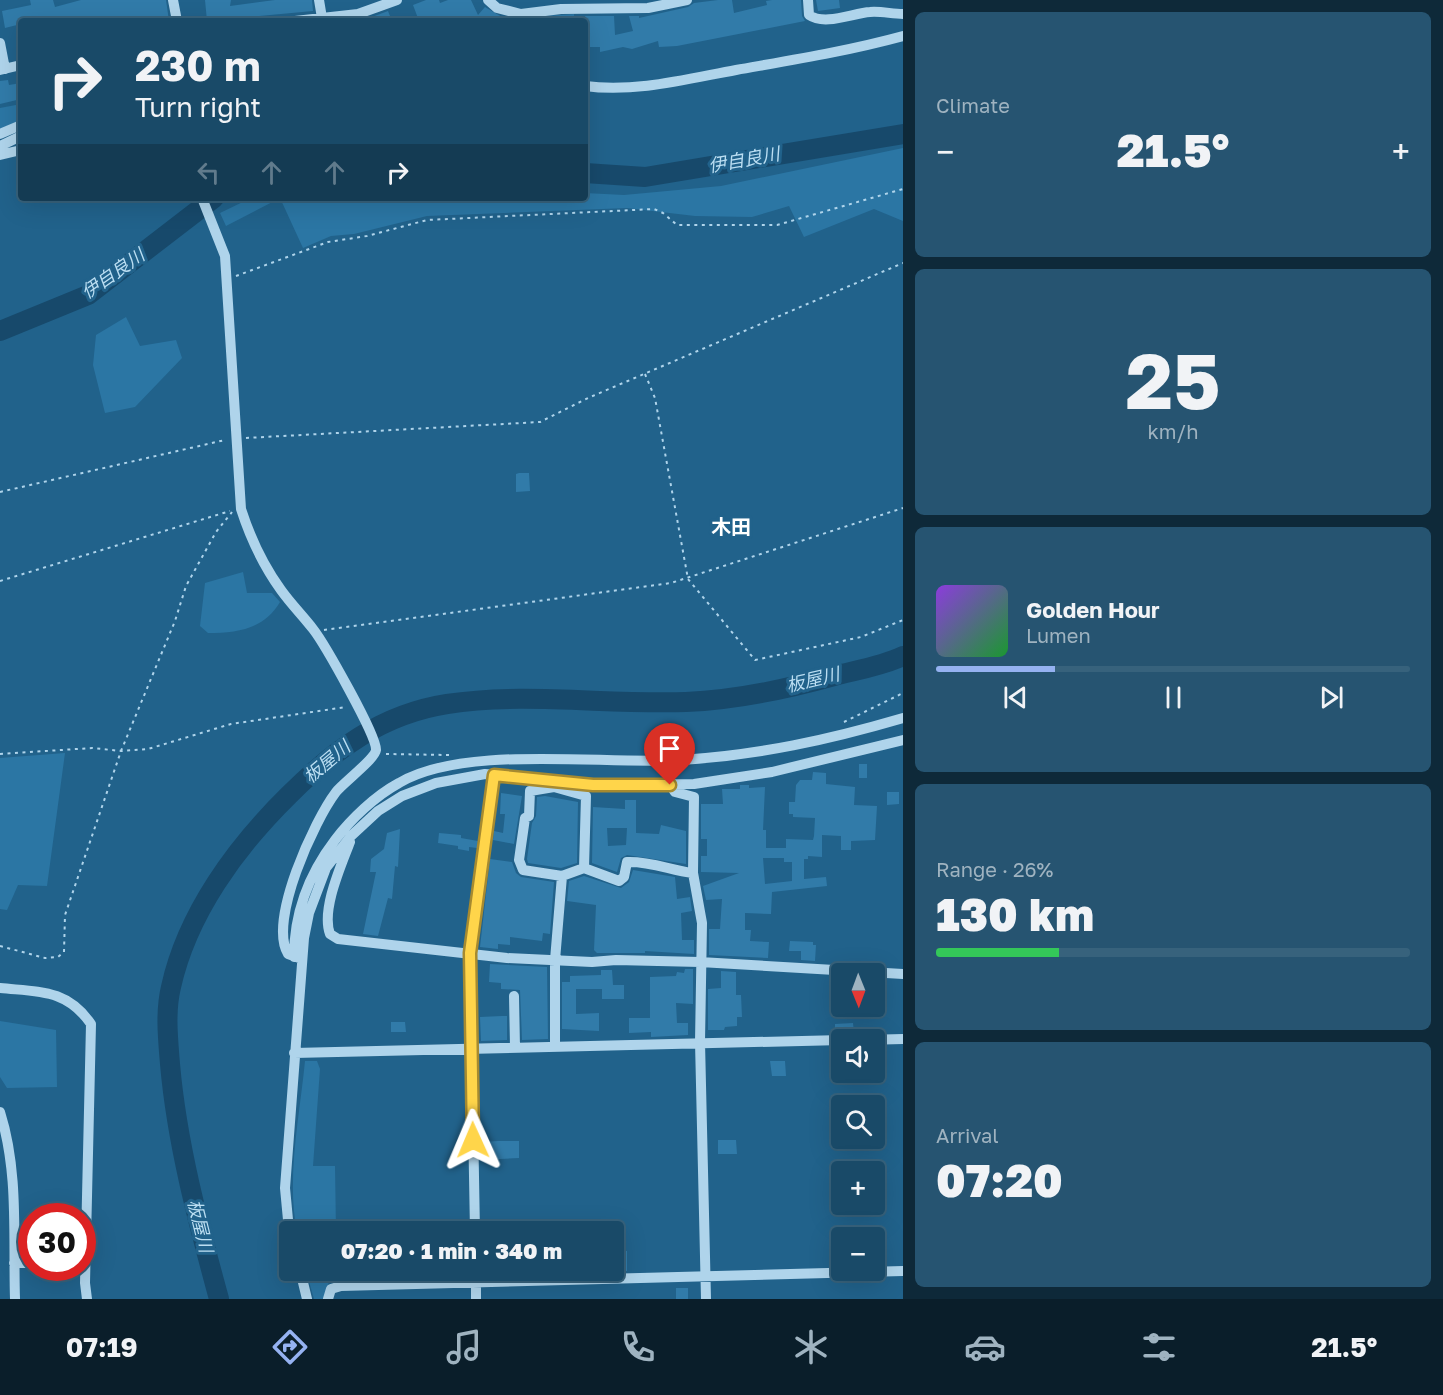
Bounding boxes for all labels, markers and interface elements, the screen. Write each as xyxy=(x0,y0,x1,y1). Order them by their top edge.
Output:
text: 230 m xyxy=(135,40,261,90)
icon: right xyxy=(36,42,114,120)
text: Turn right xyxy=(135,91,261,123)
text: Climate xyxy=(936,93,1010,117)
text: 21.5° xyxy=(1117,123,1229,177)
text: − xyxy=(936,132,954,171)
text: + xyxy=(1392,132,1410,171)
water label: 伊自良川 xyxy=(706,142,783,176)
icon: left xyxy=(192,156,225,189)
icon: ahead xyxy=(255,156,288,189)
icon: ahead xyxy=(318,156,351,189)
icon: right xyxy=(381,156,414,189)
water label: 伊自良川 xyxy=(77,242,150,303)
text: 25 xyxy=(1125,333,1221,426)
text: km/h xyxy=(1148,419,1198,443)
district label: 木田 xyxy=(711,514,751,538)
text: Golden Hour xyxy=(1026,596,1160,623)
text: Lumen xyxy=(1026,623,1091,647)
water label: 板屋川 xyxy=(784,662,844,696)
icon: previous xyxy=(999,681,1032,714)
icon: pause xyxy=(1157,681,1190,714)
icon: next xyxy=(1315,681,1348,714)
pin xyxy=(644,723,695,785)
icon: arrive xyxy=(653,732,686,765)
water label: 板屋川 xyxy=(299,734,356,787)
text: Range · 26% xyxy=(936,857,1053,881)
text: 130 km xyxy=(936,887,1094,941)
north arrow xyxy=(831,963,885,1017)
map controls xyxy=(831,963,885,1281)
button: sound xyxy=(831,1029,885,1083)
button: search xyxy=(831,1095,885,1149)
position arrow xyxy=(441,1108,505,1172)
text: Arrival xyxy=(936,1123,999,1147)
text: 07:20 xyxy=(936,1153,1063,1207)
button: + xyxy=(831,1161,885,1215)
water label: 板屋川 xyxy=(184,1197,219,1257)
speed limit sign: 30 xyxy=(18,1203,96,1281)
button: − xyxy=(831,1227,885,1281)
text: 07:20 · 1 min · 340 m xyxy=(341,1237,562,1264)
icon: directions xyxy=(269,1326,311,1368)
icon: music xyxy=(443,1326,485,1368)
icon: phone xyxy=(617,1326,659,1368)
icon: climate xyxy=(790,1326,832,1368)
icon: car xyxy=(964,1326,1006,1368)
icon: filters xyxy=(1138,1326,1180,1368)
text: 07:19 xyxy=(66,1331,138,1363)
text: 21.5° xyxy=(1311,1331,1377,1363)

